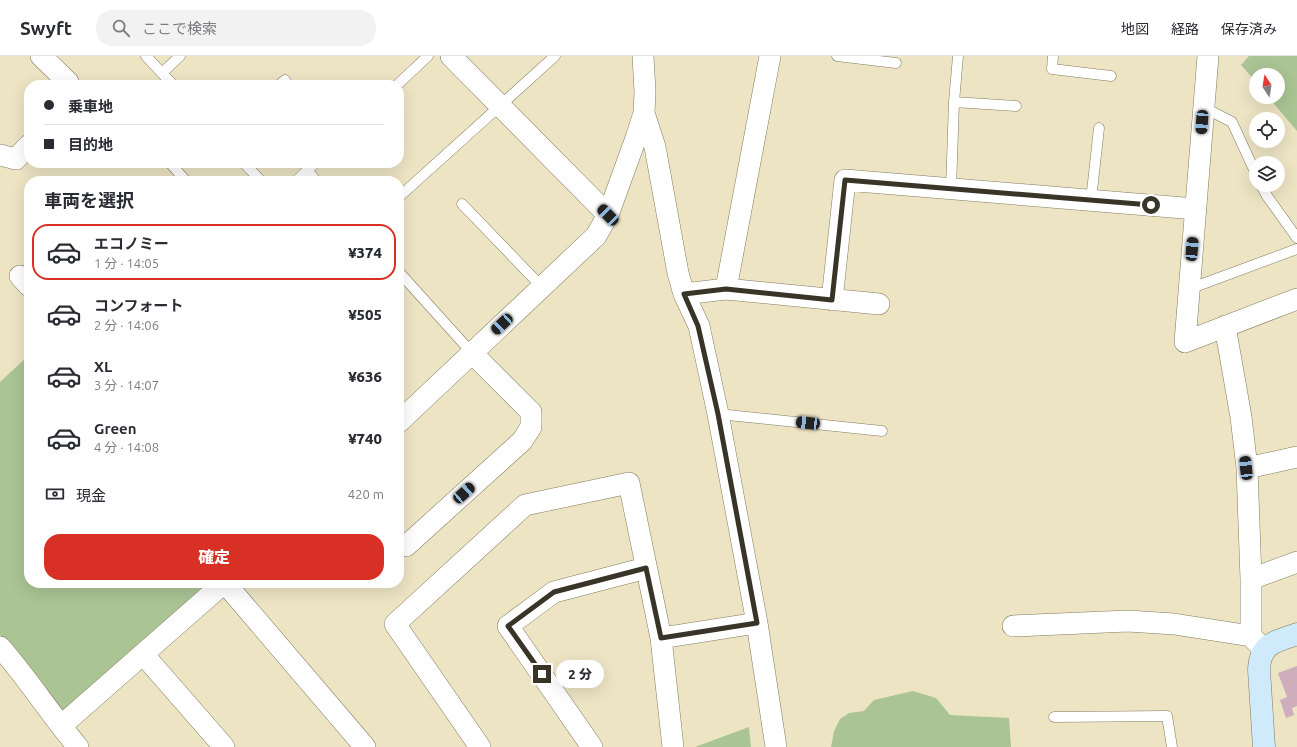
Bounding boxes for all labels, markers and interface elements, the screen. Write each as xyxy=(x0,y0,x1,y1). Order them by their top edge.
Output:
search box xyxy=(96,10,376,46)
text: Swyft xyxy=(20,17,72,39)
icon: search xyxy=(110,17,132,39)
text: ここで検索 xyxy=(142,20,217,37)
text: 地図 xyxy=(1121,21,1149,37)
text: 経路 xyxy=(1171,21,1199,37)
text: 保存済み xyxy=(1221,21,1277,37)
north arrow xyxy=(1249,68,1285,104)
map controls xyxy=(1249,68,1285,192)
text: 乗車地 xyxy=(68,98,113,115)
car xyxy=(1195,110,1209,134)
button: locate xyxy=(1249,112,1285,148)
text: 目的地 xyxy=(68,136,113,153)
button: layers xyxy=(1249,156,1285,192)
text: 車両を選択 xyxy=(44,190,134,210)
route start xyxy=(1142,196,1160,214)
car xyxy=(595,202,621,228)
icon: car xyxy=(46,234,82,270)
text: エコノミー xyxy=(94,235,169,252)
car xyxy=(1185,237,1199,261)
text: ¥374 xyxy=(348,244,382,261)
text: 1 分 · 14:05 xyxy=(94,256,159,270)
icon: car xyxy=(46,296,82,332)
text: コンフォート xyxy=(94,297,184,314)
text: ¥505 xyxy=(348,306,382,323)
car xyxy=(489,311,515,337)
text: 2 分 · 14:06 xyxy=(94,318,159,332)
icon: car xyxy=(46,358,82,394)
text: XL xyxy=(94,358,112,375)
text: ¥636 xyxy=(348,368,382,385)
text: 3 分 · 14:07 xyxy=(94,378,159,392)
car xyxy=(795,416,821,430)
icon: car xyxy=(46,420,82,456)
text: Green xyxy=(94,420,136,437)
text: ¥740 xyxy=(348,430,382,447)
text: 4 分 · 14:08 xyxy=(94,440,159,454)
car xyxy=(1239,455,1253,481)
car xyxy=(451,481,477,505)
icon: cash xyxy=(44,483,66,505)
text: 現金 xyxy=(76,487,106,504)
text: 420 m xyxy=(348,487,384,501)
button: 確定 xyxy=(44,534,384,580)
callout: 2 分 xyxy=(556,660,604,688)
route end xyxy=(533,665,551,683)
text: 2 分 xyxy=(568,667,592,681)

